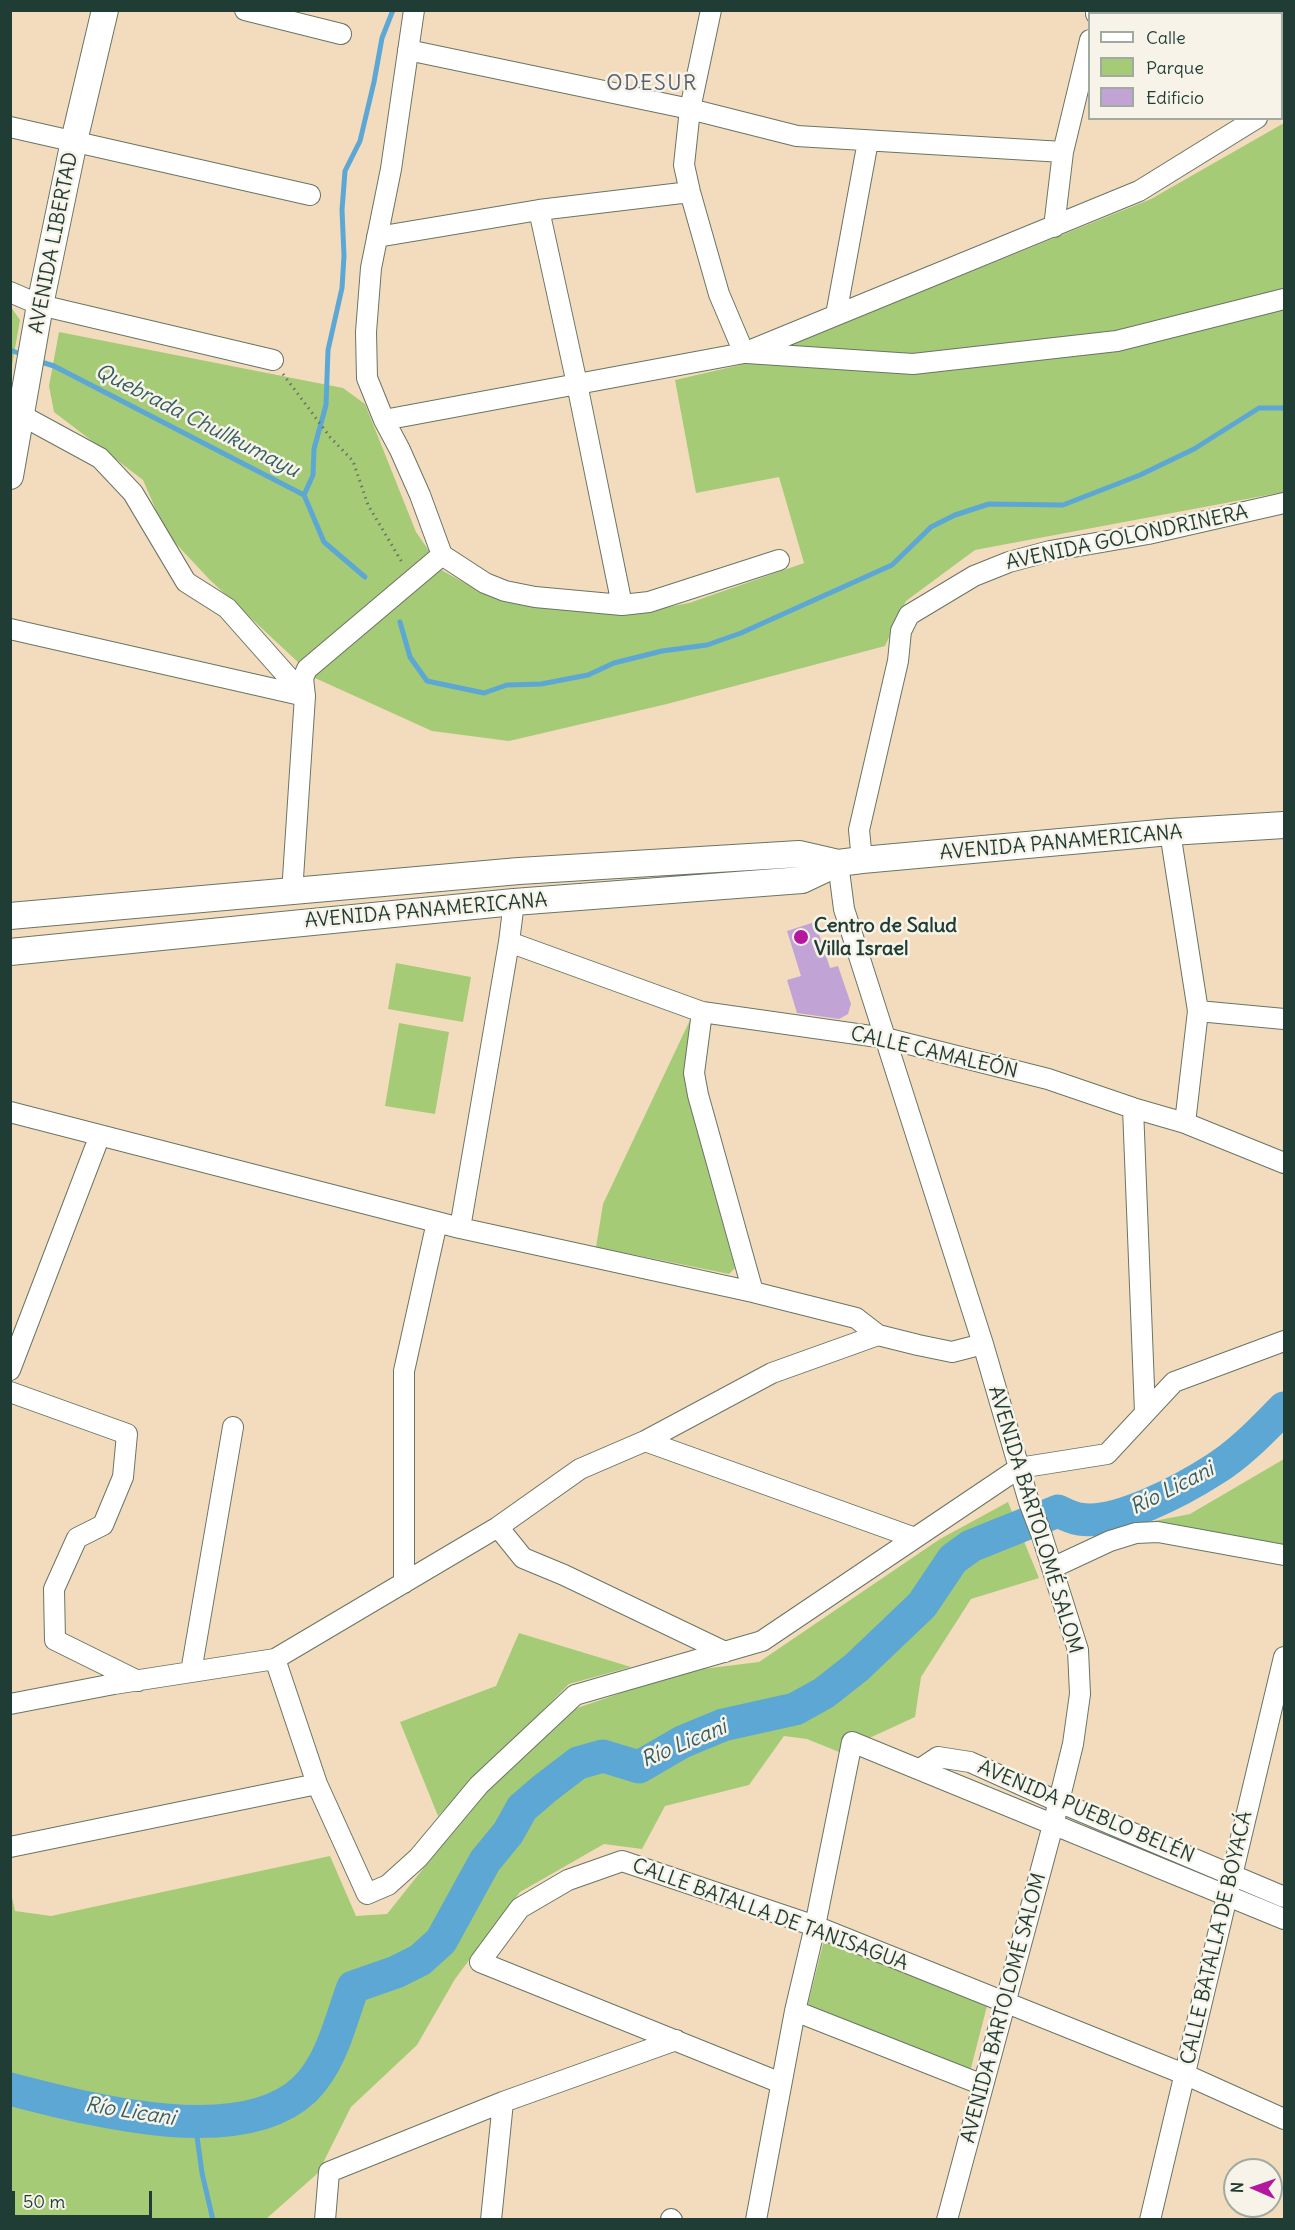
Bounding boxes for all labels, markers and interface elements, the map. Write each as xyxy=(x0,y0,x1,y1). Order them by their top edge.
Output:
legend xyxy=(1088,12,1283,120)
text: Calle xyxy=(1146,26,1186,49)
text: Parque xyxy=(1146,56,1204,79)
district label: ODESUR xyxy=(606,71,698,97)
text: Edificio xyxy=(1146,86,1204,109)
street label: AVENIDA LIBERTAD xyxy=(25,150,83,336)
water label: Quebrada Chullkumayu xyxy=(91,359,303,483)
street label: AVENIDA GOLONDRINERA xyxy=(1004,501,1250,575)
street label: AVENIDA PANAMERICANA xyxy=(939,820,1183,866)
street label: AVENIDA PANAMERICANA xyxy=(304,888,548,934)
place label: Centro de Salud Villa Israel xyxy=(814,914,957,961)
marker: Centro de Salud Villa Israel xyxy=(792,928,810,946)
street label: CALLE CAMALEÓN xyxy=(848,1022,1020,1084)
street label: AVENIDA BARTOLOMÉ SALOM xyxy=(983,1383,1087,1657)
water label: Río Licani xyxy=(1126,1457,1218,1521)
water label: Río Licani xyxy=(637,1715,731,1773)
street label: AVENIDA PUEBLO BELÉN xyxy=(974,1755,1198,1869)
street label: CALLE BATALLA DE BOYACÁ xyxy=(1176,1809,1258,2067)
street label: CALLE BATALLA DE TANISAGUA xyxy=(629,1854,911,1976)
street label: AVENIDA BARTOLOMÉ SALOM xyxy=(956,1870,1052,2146)
water label: Río Licani xyxy=(83,2092,177,2132)
north arrow xyxy=(1223,2158,1283,2218)
scale bar xyxy=(15,2179,154,2217)
text: N xyxy=(1227,2182,1247,2193)
text: 50 m xyxy=(23,2190,65,2213)

